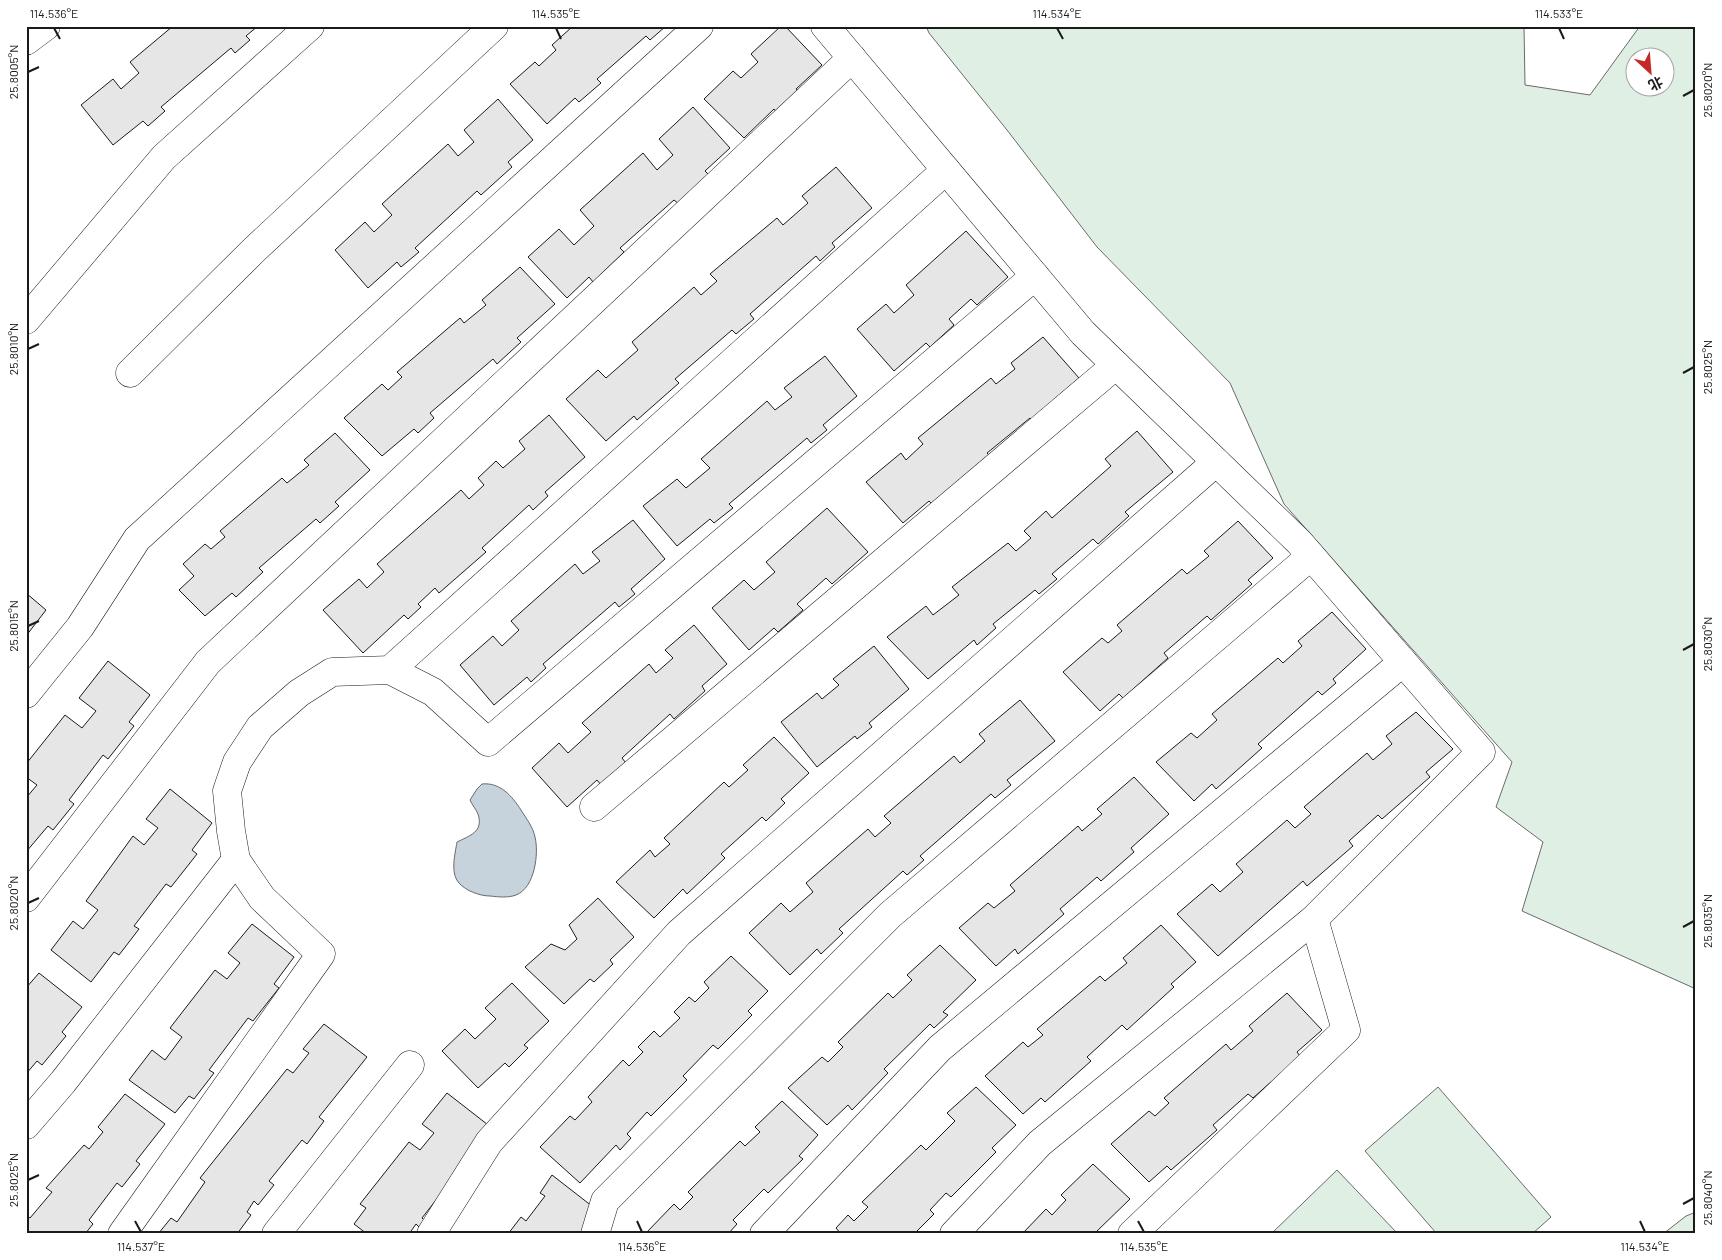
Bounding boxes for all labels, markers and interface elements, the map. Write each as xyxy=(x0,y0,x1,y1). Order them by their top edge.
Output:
text: 114.536°E xyxy=(30,6,78,20)
text: 114.535°E xyxy=(532,6,580,20)
text: 114.534°E xyxy=(1032,6,1082,20)
text: 114.533°E xyxy=(1535,6,1583,20)
text: 25.8005°N xyxy=(6,45,20,99)
north arrow xyxy=(1624,48,1674,98)
text: 25.8020°N xyxy=(1700,63,1714,117)
text: 北 xyxy=(1646,73,1666,95)
text: 25.8010°N xyxy=(6,323,20,375)
text: 25.8025°N xyxy=(1700,340,1714,394)
text: 25.8015°N xyxy=(6,600,20,652)
text: 25.8030°N xyxy=(1700,617,1714,671)
text: 25.8020°N xyxy=(6,876,20,930)
text: 25.8035°N xyxy=(1700,894,1714,948)
text: 25.8025°N xyxy=(6,1153,20,1207)
text: 25.8040°N xyxy=(1700,1170,1714,1226)
text: 114.537°E xyxy=(117,1239,165,1253)
text: 114.536°E xyxy=(618,1239,666,1253)
text: 114.535°E xyxy=(1120,1239,1168,1253)
text: 114.534°E xyxy=(1620,1239,1670,1253)

